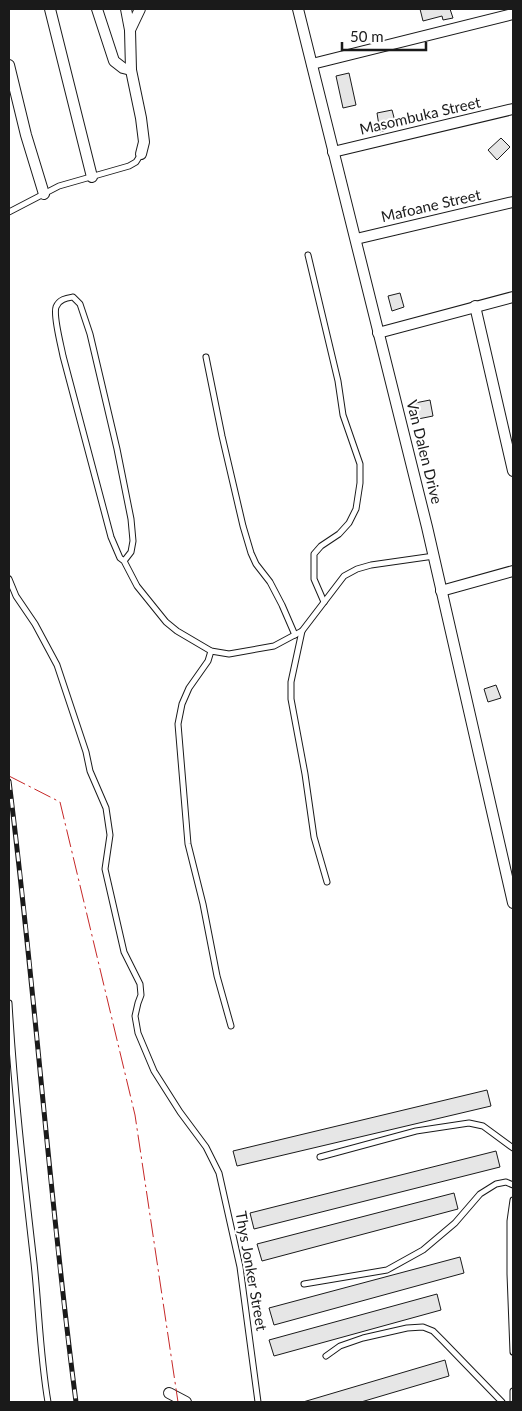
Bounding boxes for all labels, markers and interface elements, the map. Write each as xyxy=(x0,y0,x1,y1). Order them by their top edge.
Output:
scale bar xyxy=(342,20,426,52)
text: 50 m xyxy=(350,27,384,45)
street label: Masombuka Street xyxy=(357,92,483,138)
street label: Mafoane Street xyxy=(379,185,483,225)
street label: Van Dalen Drive xyxy=(403,398,447,506)
street label: Thys Jonker Street xyxy=(233,1210,271,1333)

